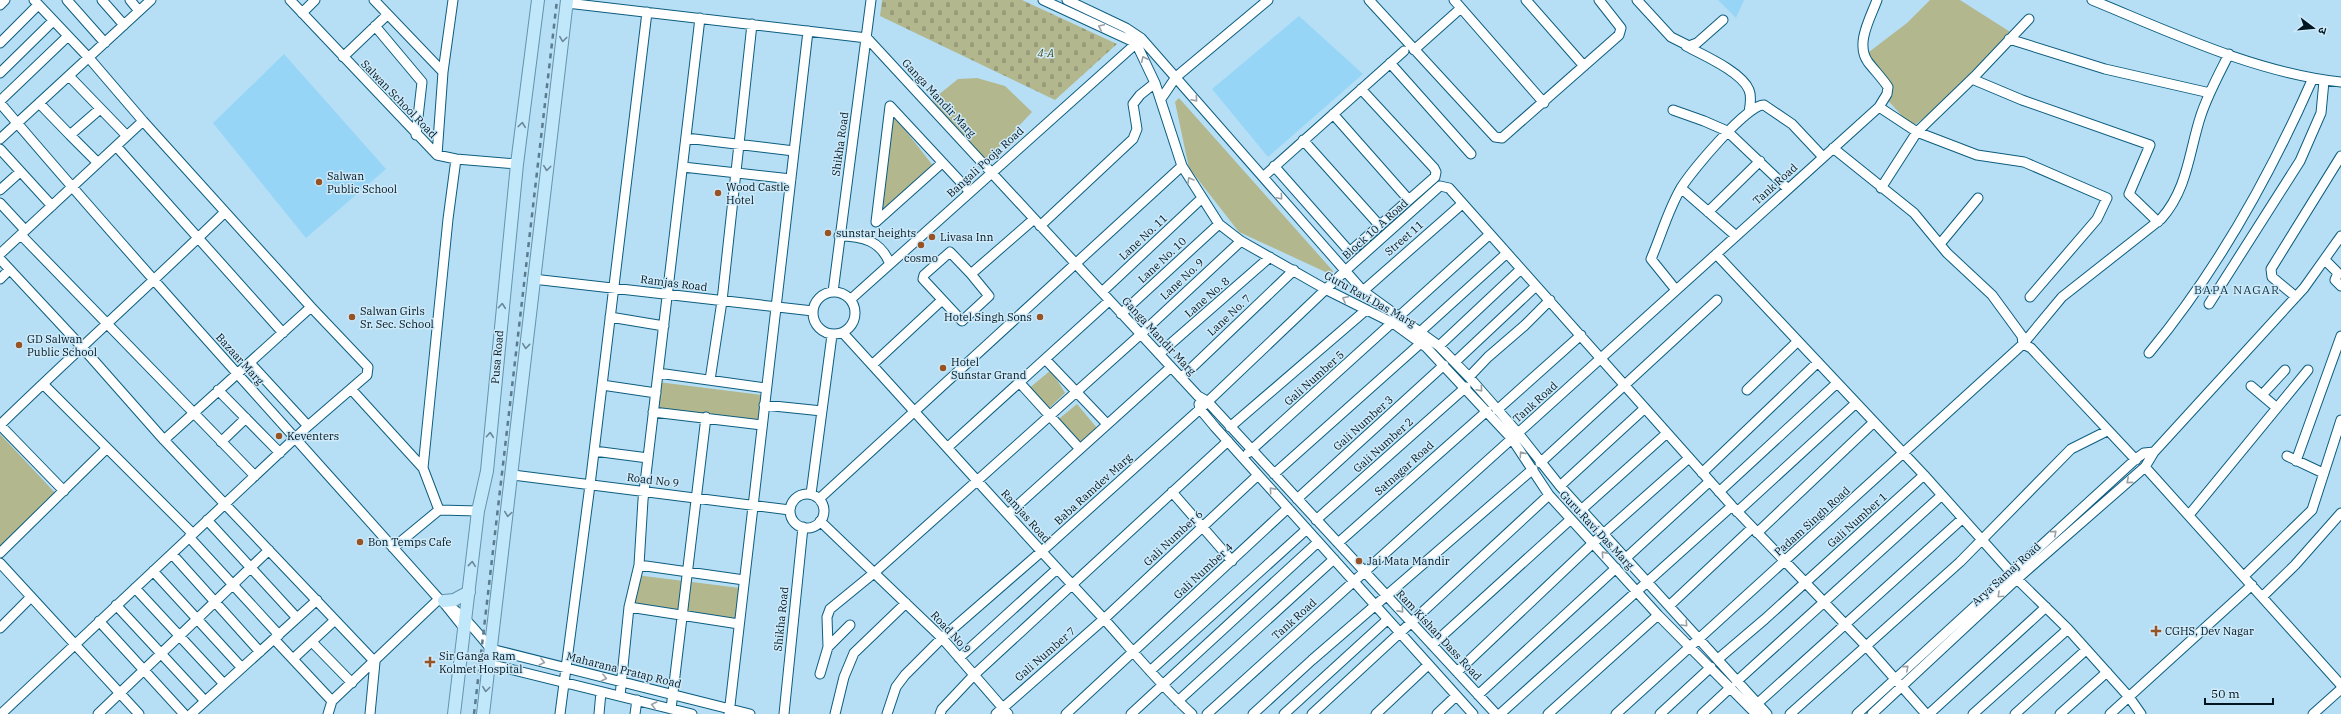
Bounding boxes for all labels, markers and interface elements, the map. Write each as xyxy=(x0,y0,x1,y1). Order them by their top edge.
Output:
north arrow xyxy=(2293,8,2333,48)
one-way arrow xyxy=(1097,23,1104,31)
text: उ xyxy=(2315,26,2330,36)
one-way arrow xyxy=(559,36,568,42)
park label: 4-A xyxy=(1038,46,1054,60)
street label: Ganga Mandir Marg xyxy=(899,56,979,140)
one-way arrow xyxy=(1141,56,1149,63)
street label: Salwan School Road xyxy=(358,57,440,141)
one-way arrow xyxy=(1190,94,1197,102)
street label: Shikha Road xyxy=(829,111,851,177)
one-way arrow xyxy=(517,122,526,128)
street label: Bangali Pooja Road xyxy=(944,123,1027,200)
street label: Tank Road xyxy=(1750,160,1800,208)
one-way arrow xyxy=(543,165,552,171)
place label: Salwan Public School xyxy=(327,169,397,196)
marker: Salwan Public School xyxy=(314,177,324,187)
one-way arrow xyxy=(1187,177,1194,184)
place label: Wood Castle Hotel xyxy=(726,180,790,207)
marker: Wood Castle Hotel xyxy=(713,188,723,198)
one-way arrow xyxy=(1276,192,1283,200)
street label: Block 10 A Road xyxy=(1339,196,1411,262)
street label: Lane No. 11 xyxy=(1116,211,1170,263)
street label: Street 11 xyxy=(1382,217,1426,259)
place label: sunstar heights xyxy=(836,226,916,240)
marker: sunstar heights xyxy=(823,228,833,238)
place label: Livasa Inn xyxy=(940,230,994,244)
marker: Livasa Inn xyxy=(927,232,937,242)
street label: Lane No. 10 xyxy=(1135,234,1189,286)
marker: cosmo xyxy=(916,240,926,250)
place label: cosmo xyxy=(904,251,938,265)
street label: Lane No. 9 xyxy=(1157,255,1207,303)
street label: Guru Ravi Das Marg xyxy=(1322,268,1418,330)
street label: Ramjas Road xyxy=(640,272,709,294)
street label: Lane No. 8 xyxy=(1182,274,1232,320)
district label: BAPA NAGAR xyxy=(2194,282,2280,297)
street label: Lane No. 7 xyxy=(1204,291,1254,339)
street label: Ganga Mandir Marg xyxy=(1119,294,1199,378)
one-way arrow xyxy=(1342,296,1349,304)
one-way arrow xyxy=(498,303,507,309)
place label: Salwan Girls Sr. Sec. School xyxy=(360,304,434,331)
place label: Hotel Singh Sons xyxy=(944,310,1032,324)
marker: Salwan Girls Sr. Sec. School xyxy=(347,312,357,322)
marker: Hotel Singh Sons xyxy=(1035,312,1045,322)
street label: Pusa Road xyxy=(488,329,506,384)
street label: Bazaar Marg xyxy=(213,330,267,388)
place label: GD Salwan Public School xyxy=(27,332,97,359)
marker: GD Salwan Public School xyxy=(14,340,24,350)
one-way arrow xyxy=(522,343,531,349)
street label: Gali Number 5 xyxy=(1281,347,1347,409)
place label: Hotel Sunstar Grand xyxy=(951,355,1027,382)
marker: Hotel Sunstar Grand xyxy=(938,363,948,373)
street label: Tank Road xyxy=(1510,378,1560,426)
one-way arrow xyxy=(1475,385,1482,392)
street label: Gali Number 3 xyxy=(1330,392,1396,454)
street label: Gali Number 2 xyxy=(1350,414,1416,476)
place label: Keventers xyxy=(287,429,339,443)
marker: Keventers xyxy=(274,431,284,441)
one-way arrow xyxy=(485,432,494,439)
street label: Satnagar Road xyxy=(1372,438,1437,498)
street label: Baba Ramdev Marg xyxy=(1051,450,1135,528)
one-way arrow xyxy=(1519,451,1527,458)
street label: Road No 9 xyxy=(626,470,680,490)
one-way arrow xyxy=(2126,476,2134,484)
street label: Padam Singh Road xyxy=(1771,483,1853,559)
street label: Ramjas Road xyxy=(998,486,1054,546)
one-way arrow xyxy=(1269,487,1276,495)
street label: Guru Ravi Das Marg xyxy=(1557,488,1637,572)
street label: Gali Number 1 xyxy=(1824,489,1890,551)
street label: Gali Number 6 xyxy=(1140,507,1206,569)
one-way arrow xyxy=(504,511,513,517)
one-way arrow xyxy=(2049,531,2057,538)
place label: Bon Temps Cafe xyxy=(368,535,452,549)
marker: Bon Temps Cafe xyxy=(355,537,365,547)
street label: Arya Samaj Road xyxy=(1969,539,2044,609)
street label: Gali Number 4 xyxy=(1170,540,1236,602)
one-way arrow xyxy=(1601,551,1608,559)
place label: Jai Mata Mandir xyxy=(1367,554,1450,568)
marker: Jai Mata Mandir xyxy=(1354,556,1364,566)
one-way arrow xyxy=(467,561,476,567)
street label: Shikha Road xyxy=(771,586,791,652)
street label: Ram Kishan Dass Road xyxy=(1393,587,1485,683)
one-way arrow xyxy=(1997,590,2005,598)
street label: Tank Road xyxy=(1269,595,1319,643)
one-way arrow xyxy=(1396,606,1403,613)
street label: Road No 9 xyxy=(928,608,974,656)
one-way arrow xyxy=(1680,619,1688,627)
street label: Gali Number 7 xyxy=(1012,624,1078,684)
place label: CGHS, Dev Nagar xyxy=(2165,624,2254,638)
marker: CGHS, Dev Nagar xyxy=(2150,625,2162,637)
place label: Sir Ganga Ram Kolmet Hospital xyxy=(439,649,522,676)
street label: Maharana Pratap Road xyxy=(565,649,683,691)
marker: Sir Ganga Ram Kolmet Hospital xyxy=(424,656,436,668)
one-way arrow xyxy=(538,657,545,666)
one-way arrow xyxy=(1901,666,1909,673)
one-way arrow xyxy=(601,673,607,681)
scale bar xyxy=(2205,680,2273,706)
one-way arrow xyxy=(482,686,491,692)
text: 50 m xyxy=(2211,686,2240,701)
one-way arrow xyxy=(651,701,657,709)

